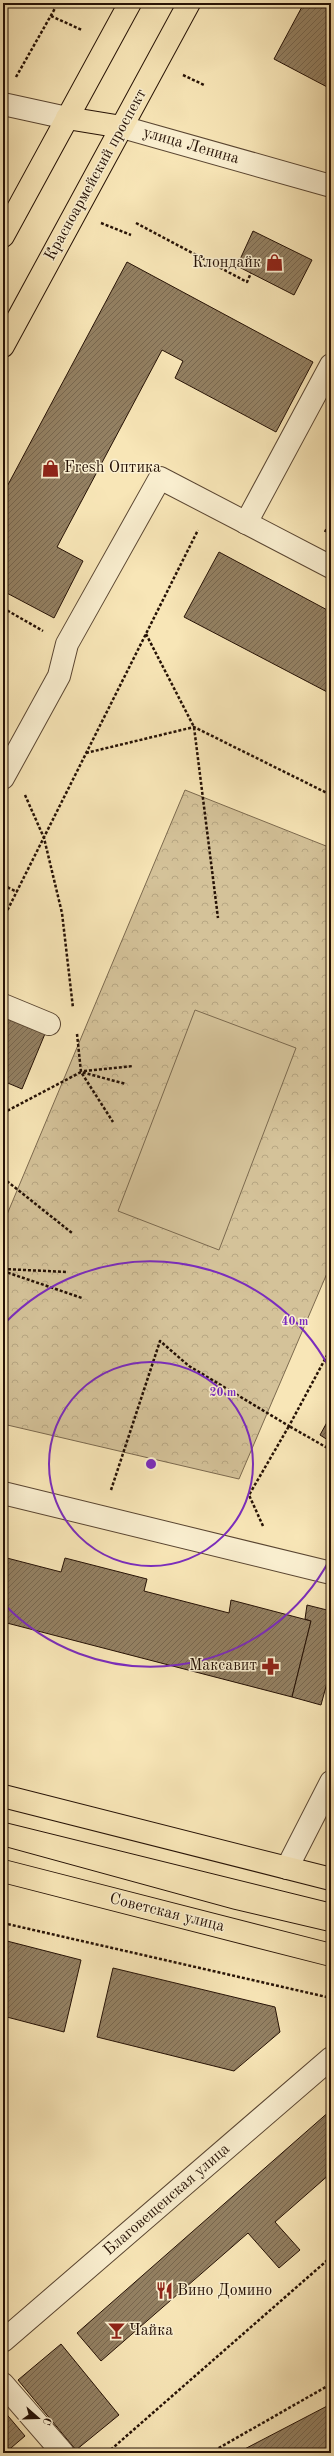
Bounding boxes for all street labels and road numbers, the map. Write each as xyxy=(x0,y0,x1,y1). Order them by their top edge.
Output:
street label: Красноармейский проспект xyxy=(42,87,150,263)
street label: улица Ленина xyxy=(141,125,241,167)
street label: Советская улица xyxy=(108,1891,226,1935)
street label: Благовещенская улица xyxy=(101,2141,233,2259)

